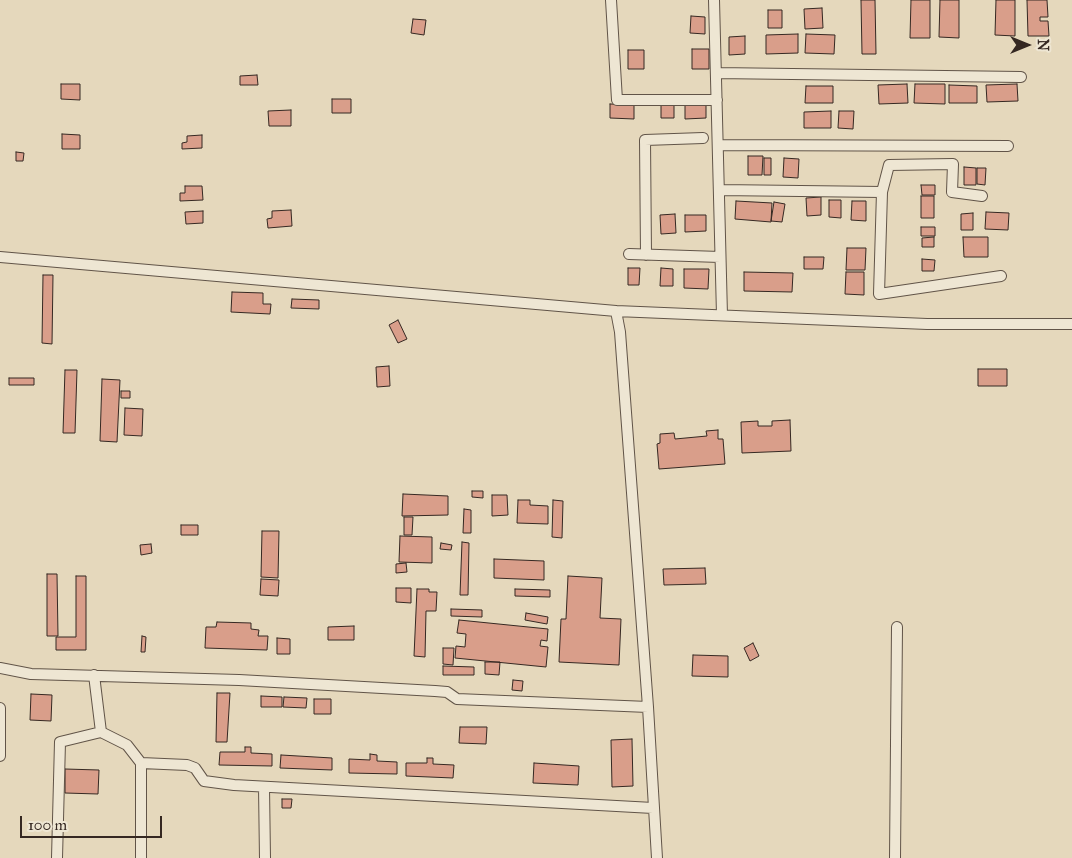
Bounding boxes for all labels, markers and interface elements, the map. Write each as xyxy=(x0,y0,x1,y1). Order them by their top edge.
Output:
north arrow xyxy=(1002,20,1052,70)
text: N xyxy=(1034,39,1051,51)
scale bar xyxy=(22,806,165,838)
text: 100 m xyxy=(28,816,67,834)

